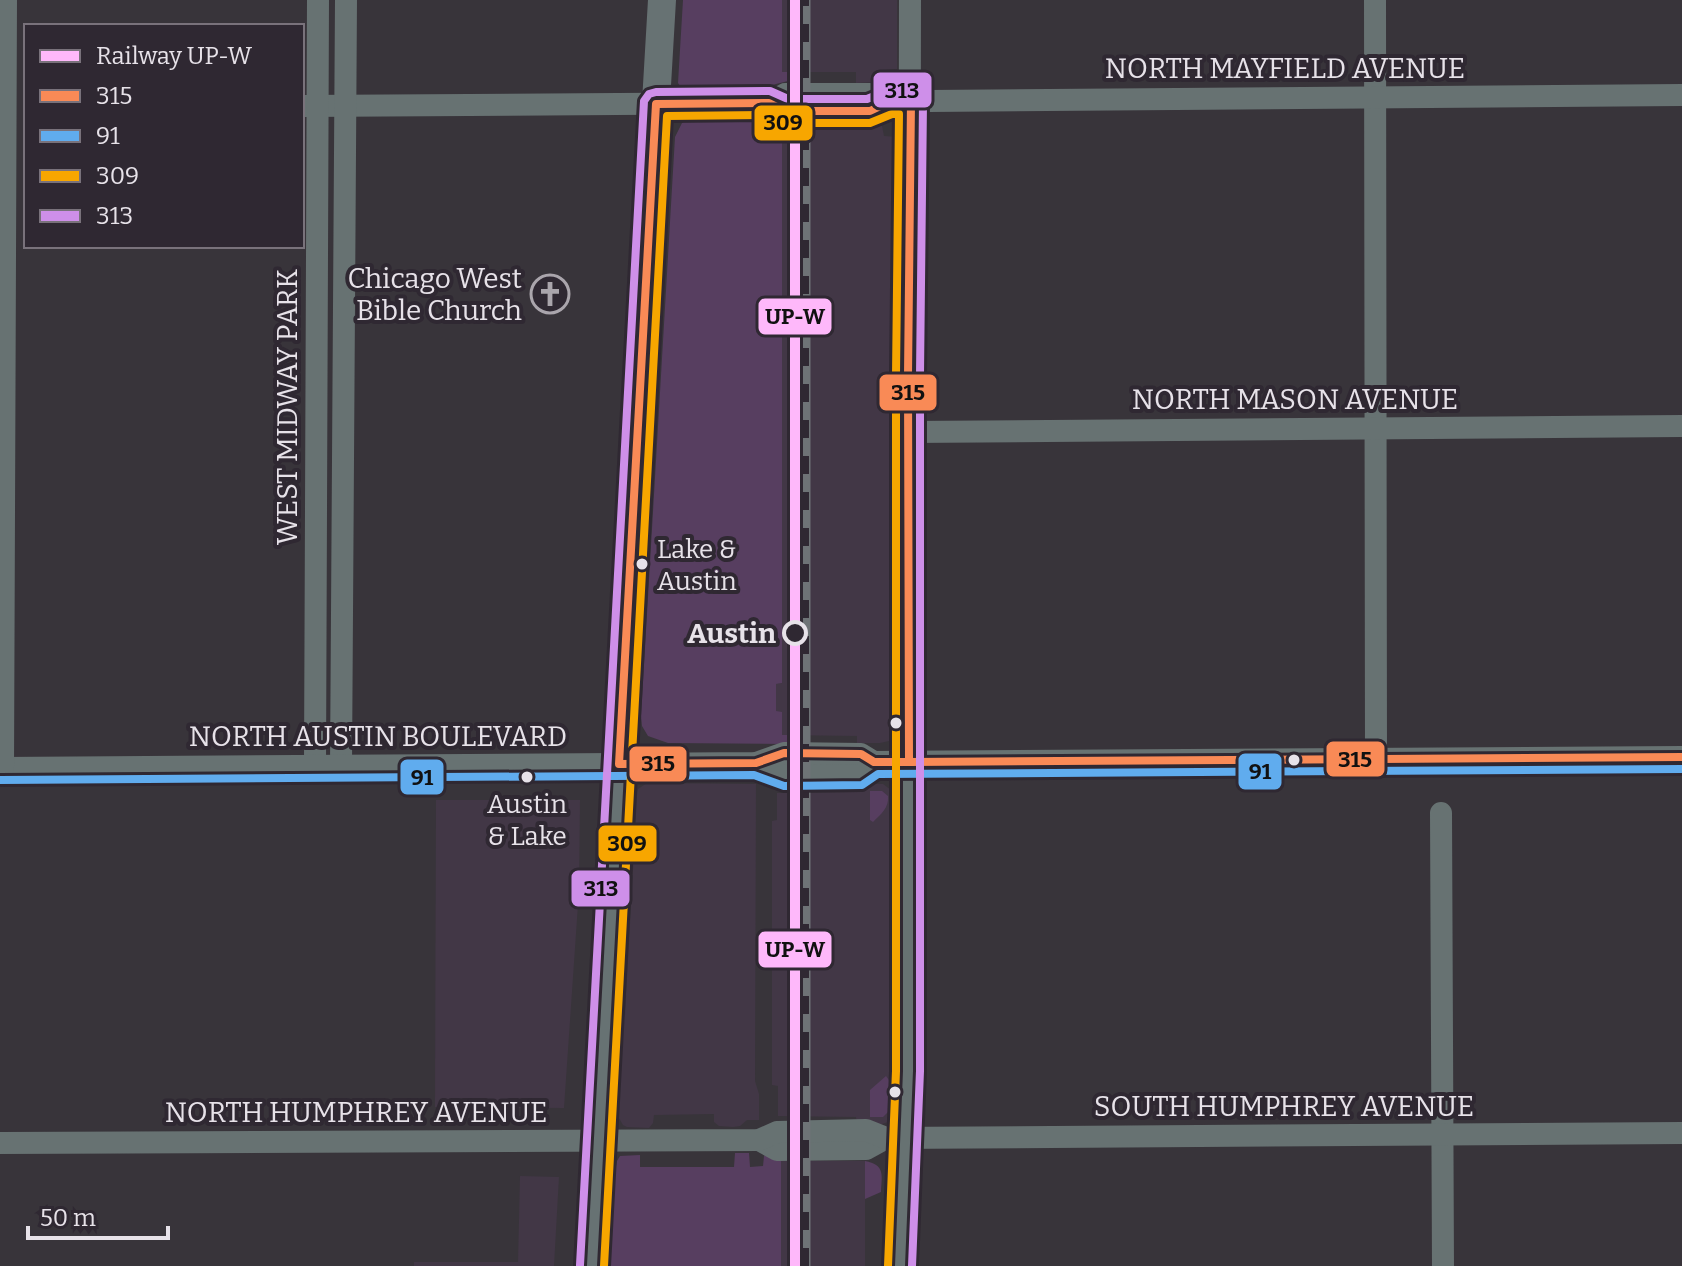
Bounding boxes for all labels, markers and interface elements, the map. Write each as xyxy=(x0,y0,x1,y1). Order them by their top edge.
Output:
legend xyxy=(24,24,304,248)
text: Railway UP-W xyxy=(96,42,253,70)
street label: NORTH MAYFIELD AVENUE xyxy=(1105,52,1465,85)
line badge: 313 xyxy=(872,71,933,109)
text: 313 xyxy=(885,77,919,104)
text: 315 xyxy=(96,82,132,110)
line badge: 309 xyxy=(753,104,814,142)
text: 309 xyxy=(763,109,803,136)
text: 91 xyxy=(96,122,120,150)
text: 309 xyxy=(96,162,139,190)
text: 313 xyxy=(96,202,133,230)
place label: Chicago West Bible Church xyxy=(347,262,522,327)
street label: WEST MIDWAY PARK xyxy=(271,269,304,545)
church icon: Chicago West Bible Church xyxy=(529,273,571,315)
line badge: UP-W xyxy=(757,297,833,336)
text: UP-W xyxy=(765,303,826,330)
line badge: 315 xyxy=(878,373,938,412)
text: 315 xyxy=(891,379,925,406)
street label: NORTH MASON AVENUE xyxy=(1132,383,1458,416)
place label: Lake & Austin xyxy=(657,534,737,597)
marker: Lake & Austin xyxy=(634,556,650,572)
place label: Austin xyxy=(687,617,776,650)
marker: Austin xyxy=(783,621,807,645)
unlabelled marker xyxy=(888,715,904,731)
street label: NORTH AUSTIN BOULEVARD xyxy=(189,720,567,753)
line badge: 315 xyxy=(1325,740,1386,778)
line badge: 315 xyxy=(628,745,688,783)
text: 315 xyxy=(1338,746,1372,773)
text: 315 xyxy=(641,750,675,777)
line badge: 91 xyxy=(1237,752,1283,791)
unlabelled marker xyxy=(1286,752,1302,768)
line badge: 91 xyxy=(399,758,445,796)
text: 91 xyxy=(1249,758,1272,785)
text: 91 xyxy=(411,764,434,791)
marker: Austin & Lake xyxy=(519,769,535,785)
place label: Austin & Lake xyxy=(487,789,567,852)
line badge: 309 xyxy=(597,824,658,863)
text: 309 xyxy=(607,830,647,857)
line badge: 313 xyxy=(570,869,631,908)
text: 313 xyxy=(584,875,618,902)
line badge: UP-W xyxy=(757,930,833,969)
text: UP-W xyxy=(765,936,826,963)
unlabelled marker xyxy=(887,1084,903,1100)
street label: SOUTH HUMPHREY AVENUE xyxy=(1094,1090,1474,1123)
street label: NORTH HUMPHREY AVENUE xyxy=(165,1096,547,1129)
scale bar xyxy=(28,1190,168,1240)
text: 50 m xyxy=(40,1204,96,1232)

